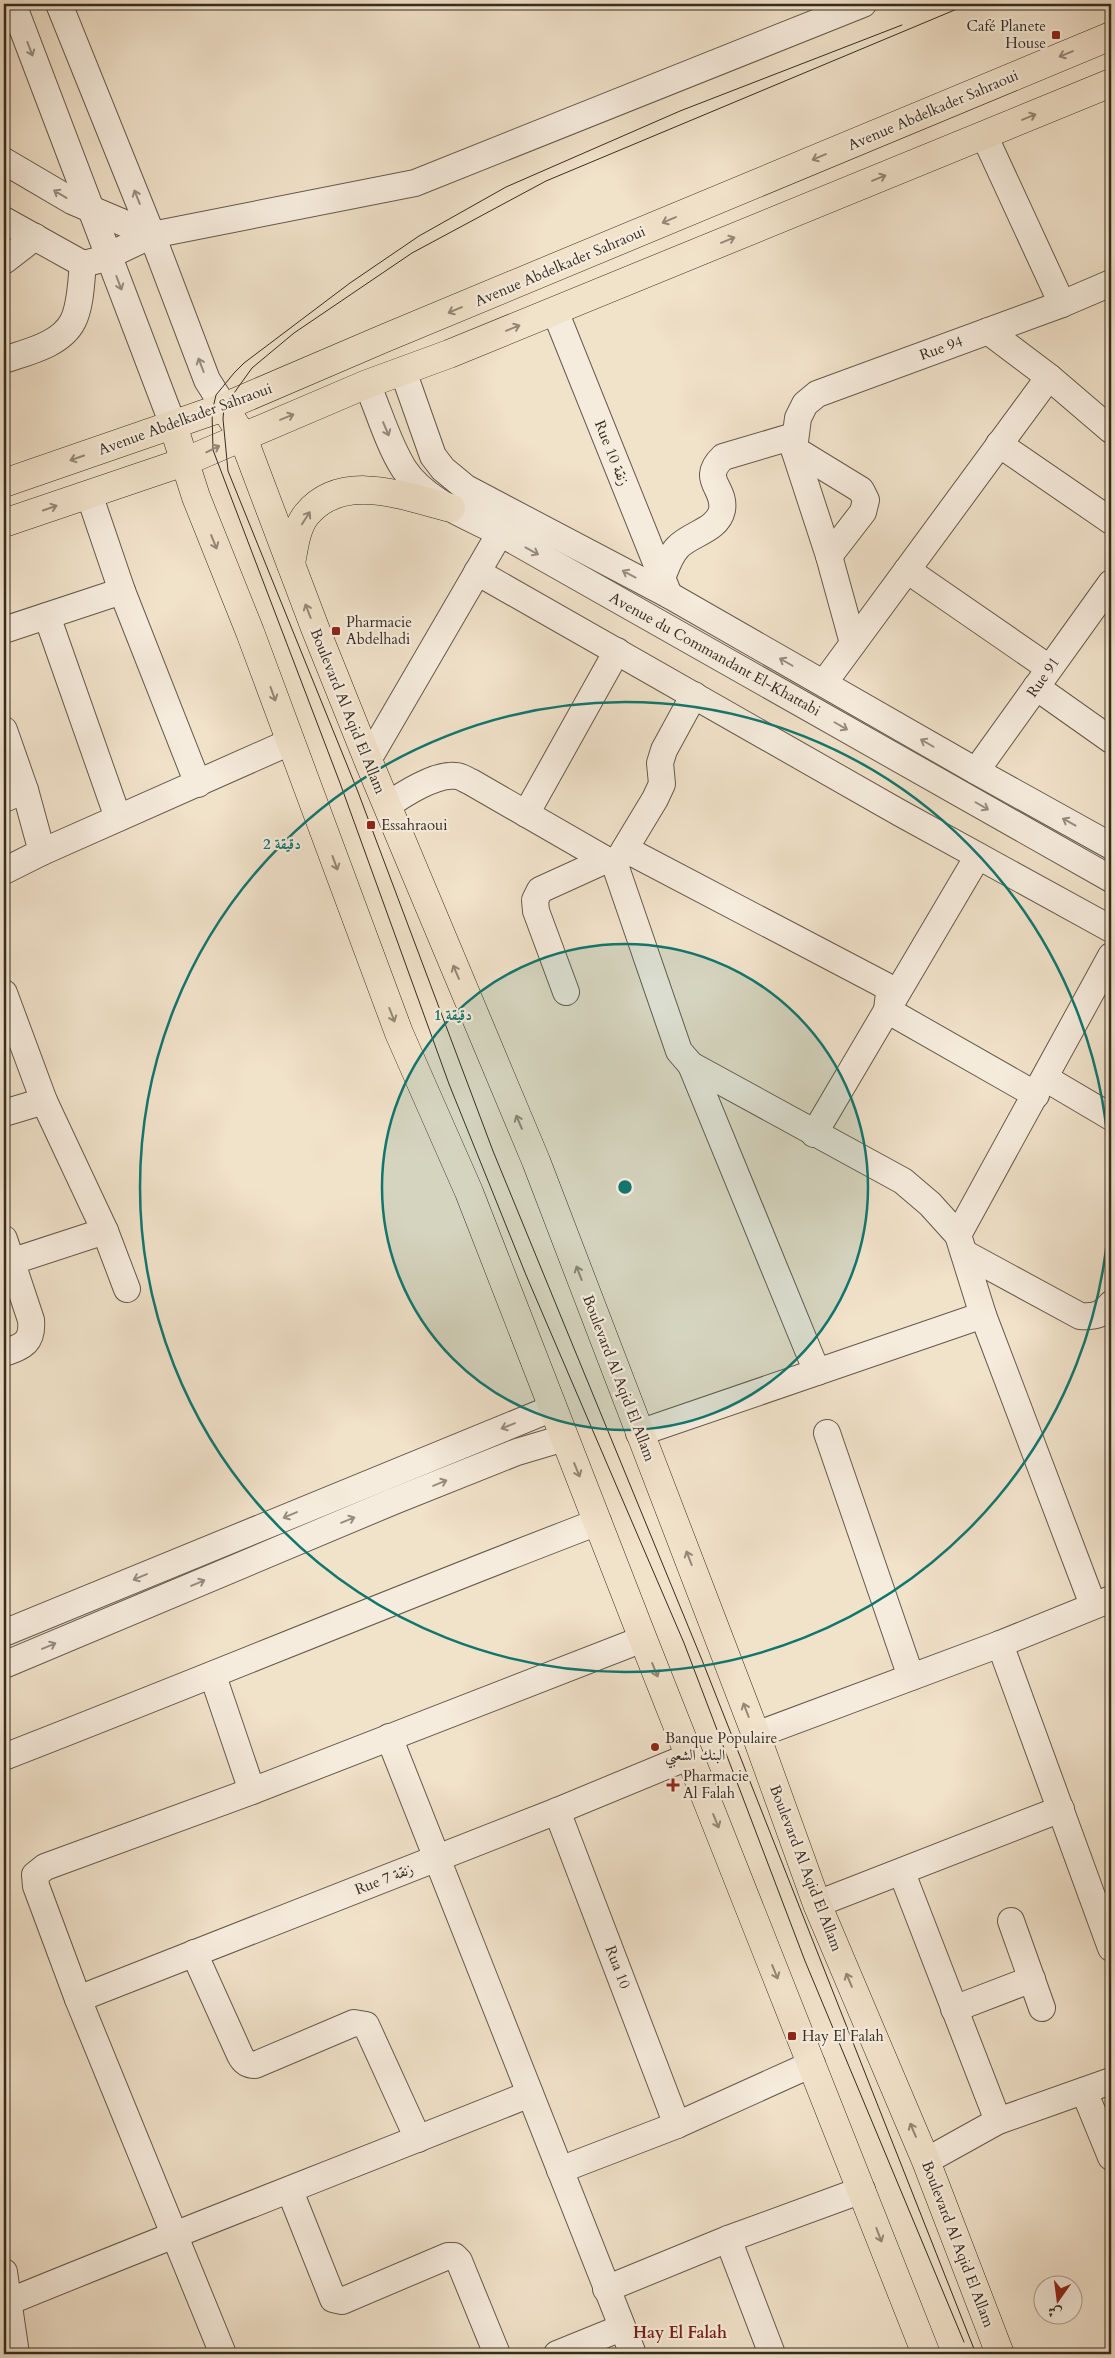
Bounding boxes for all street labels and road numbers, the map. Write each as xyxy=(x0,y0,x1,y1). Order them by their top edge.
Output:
street label: Avenue Abdelkader Sahraoui xyxy=(845,65,1021,155)
street label: Avenue Abdelkader Sahraoui xyxy=(472,221,648,311)
street label: Rue 94 xyxy=(917,331,966,365)
street label: Avenue Abdelkader Sahraoui xyxy=(95,378,275,460)
street label: Rue 10 زنقة xyxy=(590,417,634,489)
street label: Avenue du Commandant El-Khattabi xyxy=(606,587,824,721)
street label: Boulevard Al Aqid El Allam xyxy=(306,625,390,797)
street label: Rue 91 xyxy=(1022,653,1064,701)
street label: Boulevard Al Aqid El Allam xyxy=(578,1292,660,1464)
street label: Boulevard Al Aqid El Allam xyxy=(765,1782,847,1954)
street label: Rue 7 زنقة xyxy=(352,1859,416,1899)
street label: Rua 10 xyxy=(601,1943,635,1992)
street label: Boulevard Al Aqid El Allam xyxy=(917,2158,999,2330)

